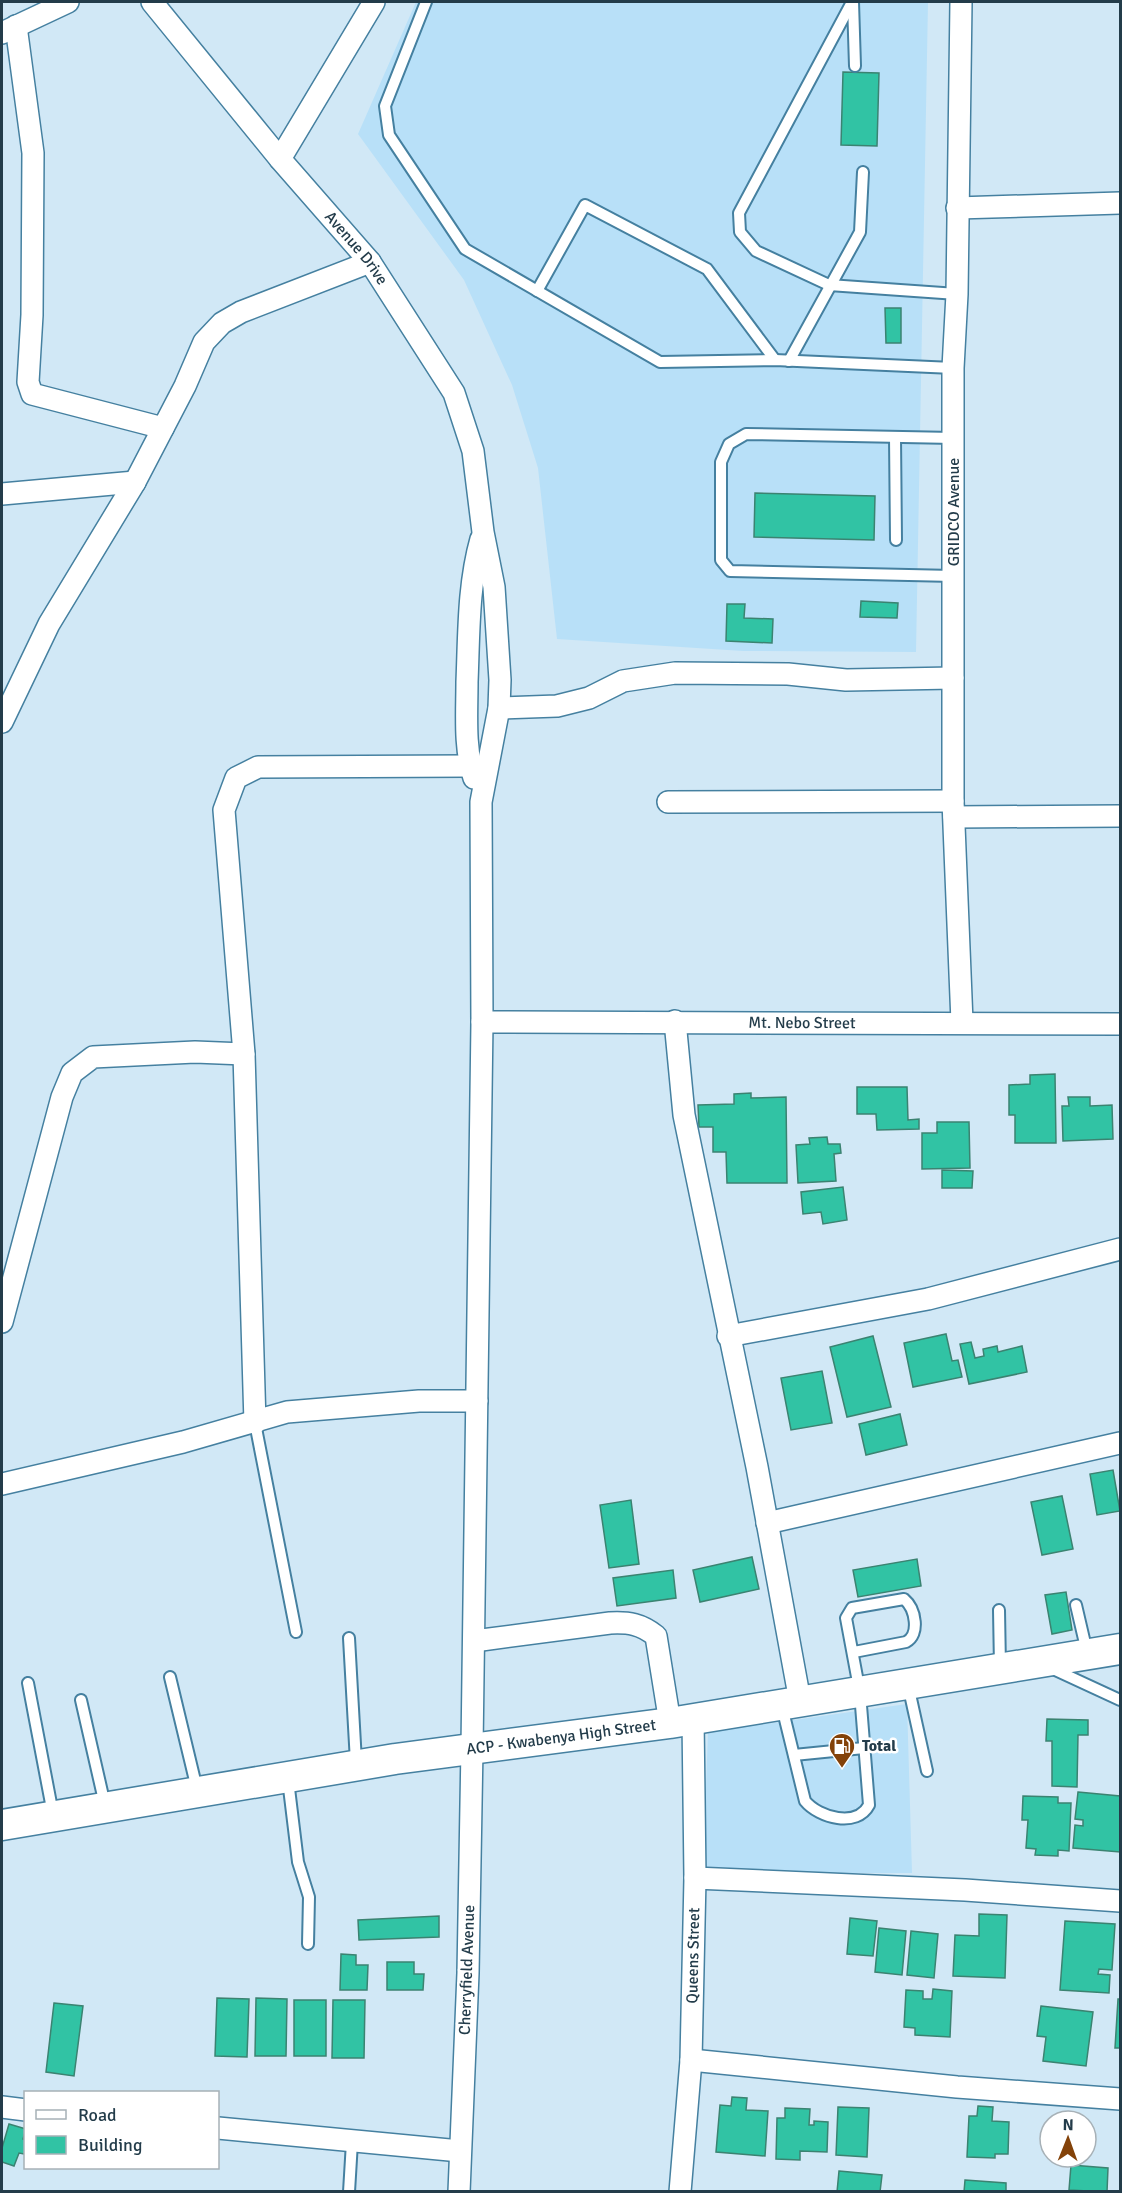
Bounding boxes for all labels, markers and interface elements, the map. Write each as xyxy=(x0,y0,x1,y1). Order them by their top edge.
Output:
street label: Avenue Drive xyxy=(320,207,392,289)
street label: GRIDCO Avenue xyxy=(944,458,964,566)
street label: Mt. Nebo Street xyxy=(748,1013,856,1033)
street label: ACP - Kwabenya High Street xyxy=(465,1715,658,1760)
fuel station icon: Total xyxy=(827,1731,857,1769)
place label: Total xyxy=(862,1736,896,1756)
street label: Cherryfield Avenue xyxy=(455,1905,479,2035)
street label: Queens Street xyxy=(682,1907,704,2004)
legend xyxy=(24,2091,219,2169)
text: Road xyxy=(78,2104,117,2126)
north arrow xyxy=(1038,2109,1098,2169)
text: N xyxy=(1063,2115,1074,2135)
text: Building xyxy=(78,2134,142,2156)

